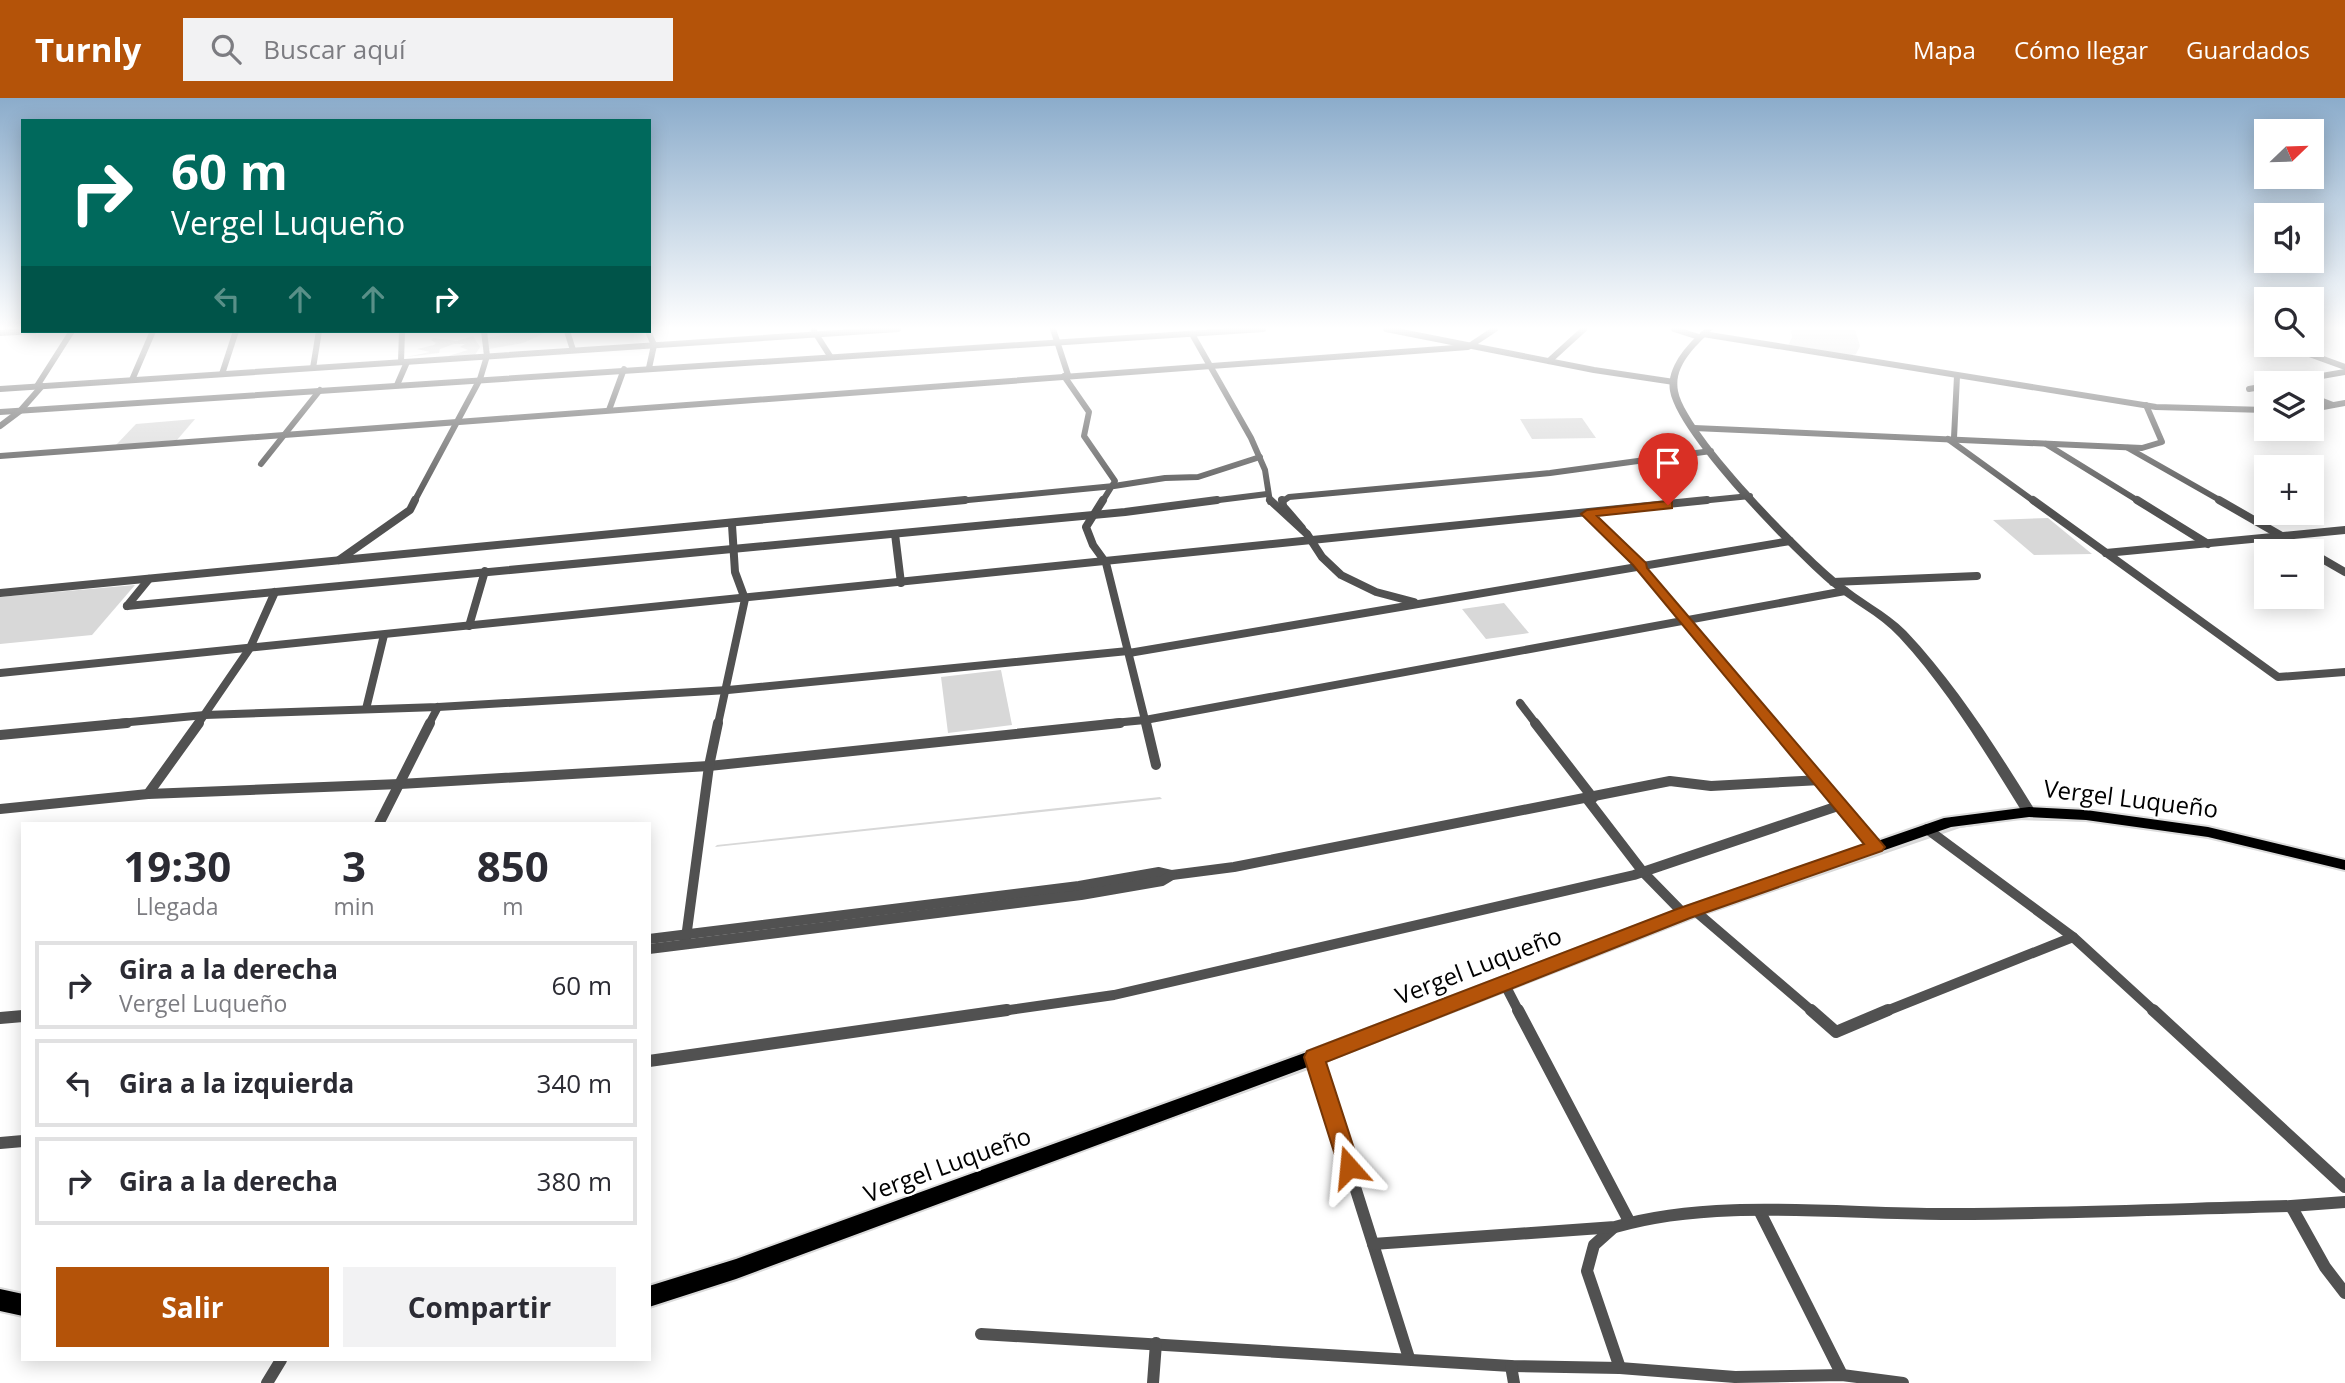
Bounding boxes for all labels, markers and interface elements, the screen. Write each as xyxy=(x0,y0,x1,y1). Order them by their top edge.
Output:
search box xyxy=(183,18,673,81)
text: Turnly xyxy=(35,27,141,72)
icon: search xyxy=(207,30,245,68)
text: Buscar aquí xyxy=(263,31,406,67)
text: Mapa xyxy=(1913,33,1976,66)
text: Cómo llegar xyxy=(2014,33,2148,66)
text: Guardados xyxy=(2186,33,2310,66)
north arrow xyxy=(2254,119,2324,189)
map controls xyxy=(2254,119,2324,609)
text: 60 m xyxy=(171,138,288,204)
icon: right xyxy=(56,147,147,238)
text: Vergel Luqueño xyxy=(171,201,405,244)
button: sound xyxy=(2254,203,2324,273)
icon: left xyxy=(208,280,246,318)
icon: ahead xyxy=(281,280,319,318)
icon: ahead xyxy=(354,280,392,318)
icon: right xyxy=(427,280,465,318)
button: search xyxy=(2254,287,2324,357)
button: layers xyxy=(2254,371,2324,441)
pin xyxy=(1638,433,1698,505)
icon: arrive xyxy=(1649,444,1687,482)
button: + xyxy=(2254,455,2324,525)
button: − xyxy=(2254,539,2324,609)
street label: Vergel Luqueño xyxy=(2042,771,2220,825)
text: 19:30 xyxy=(123,837,231,894)
text: 3 xyxy=(342,837,366,894)
text: 850 xyxy=(477,837,549,894)
text: Llegada xyxy=(136,890,219,922)
text: min xyxy=(333,890,375,922)
text: m xyxy=(502,890,523,922)
street label: Vergel Luqueño xyxy=(1390,918,1566,1012)
text: Gira a la derecha xyxy=(119,951,338,987)
icon: right xyxy=(60,966,98,1004)
text: 60 m xyxy=(551,967,612,1003)
text: Vergel Luqueño xyxy=(119,987,287,1019)
icon: left xyxy=(60,1064,98,1102)
text: Gira a la izquierda xyxy=(119,1065,354,1101)
text: 340 m xyxy=(537,1065,612,1101)
street label: Vergel Luqueño xyxy=(859,1118,1035,1210)
position arrow xyxy=(1312,1130,1386,1204)
icon: right xyxy=(60,1162,98,1200)
text: Gira a la derecha xyxy=(119,1163,338,1199)
text: 380 m xyxy=(537,1163,612,1199)
button: Salir xyxy=(56,1267,329,1347)
button: Compartir xyxy=(343,1267,616,1347)

